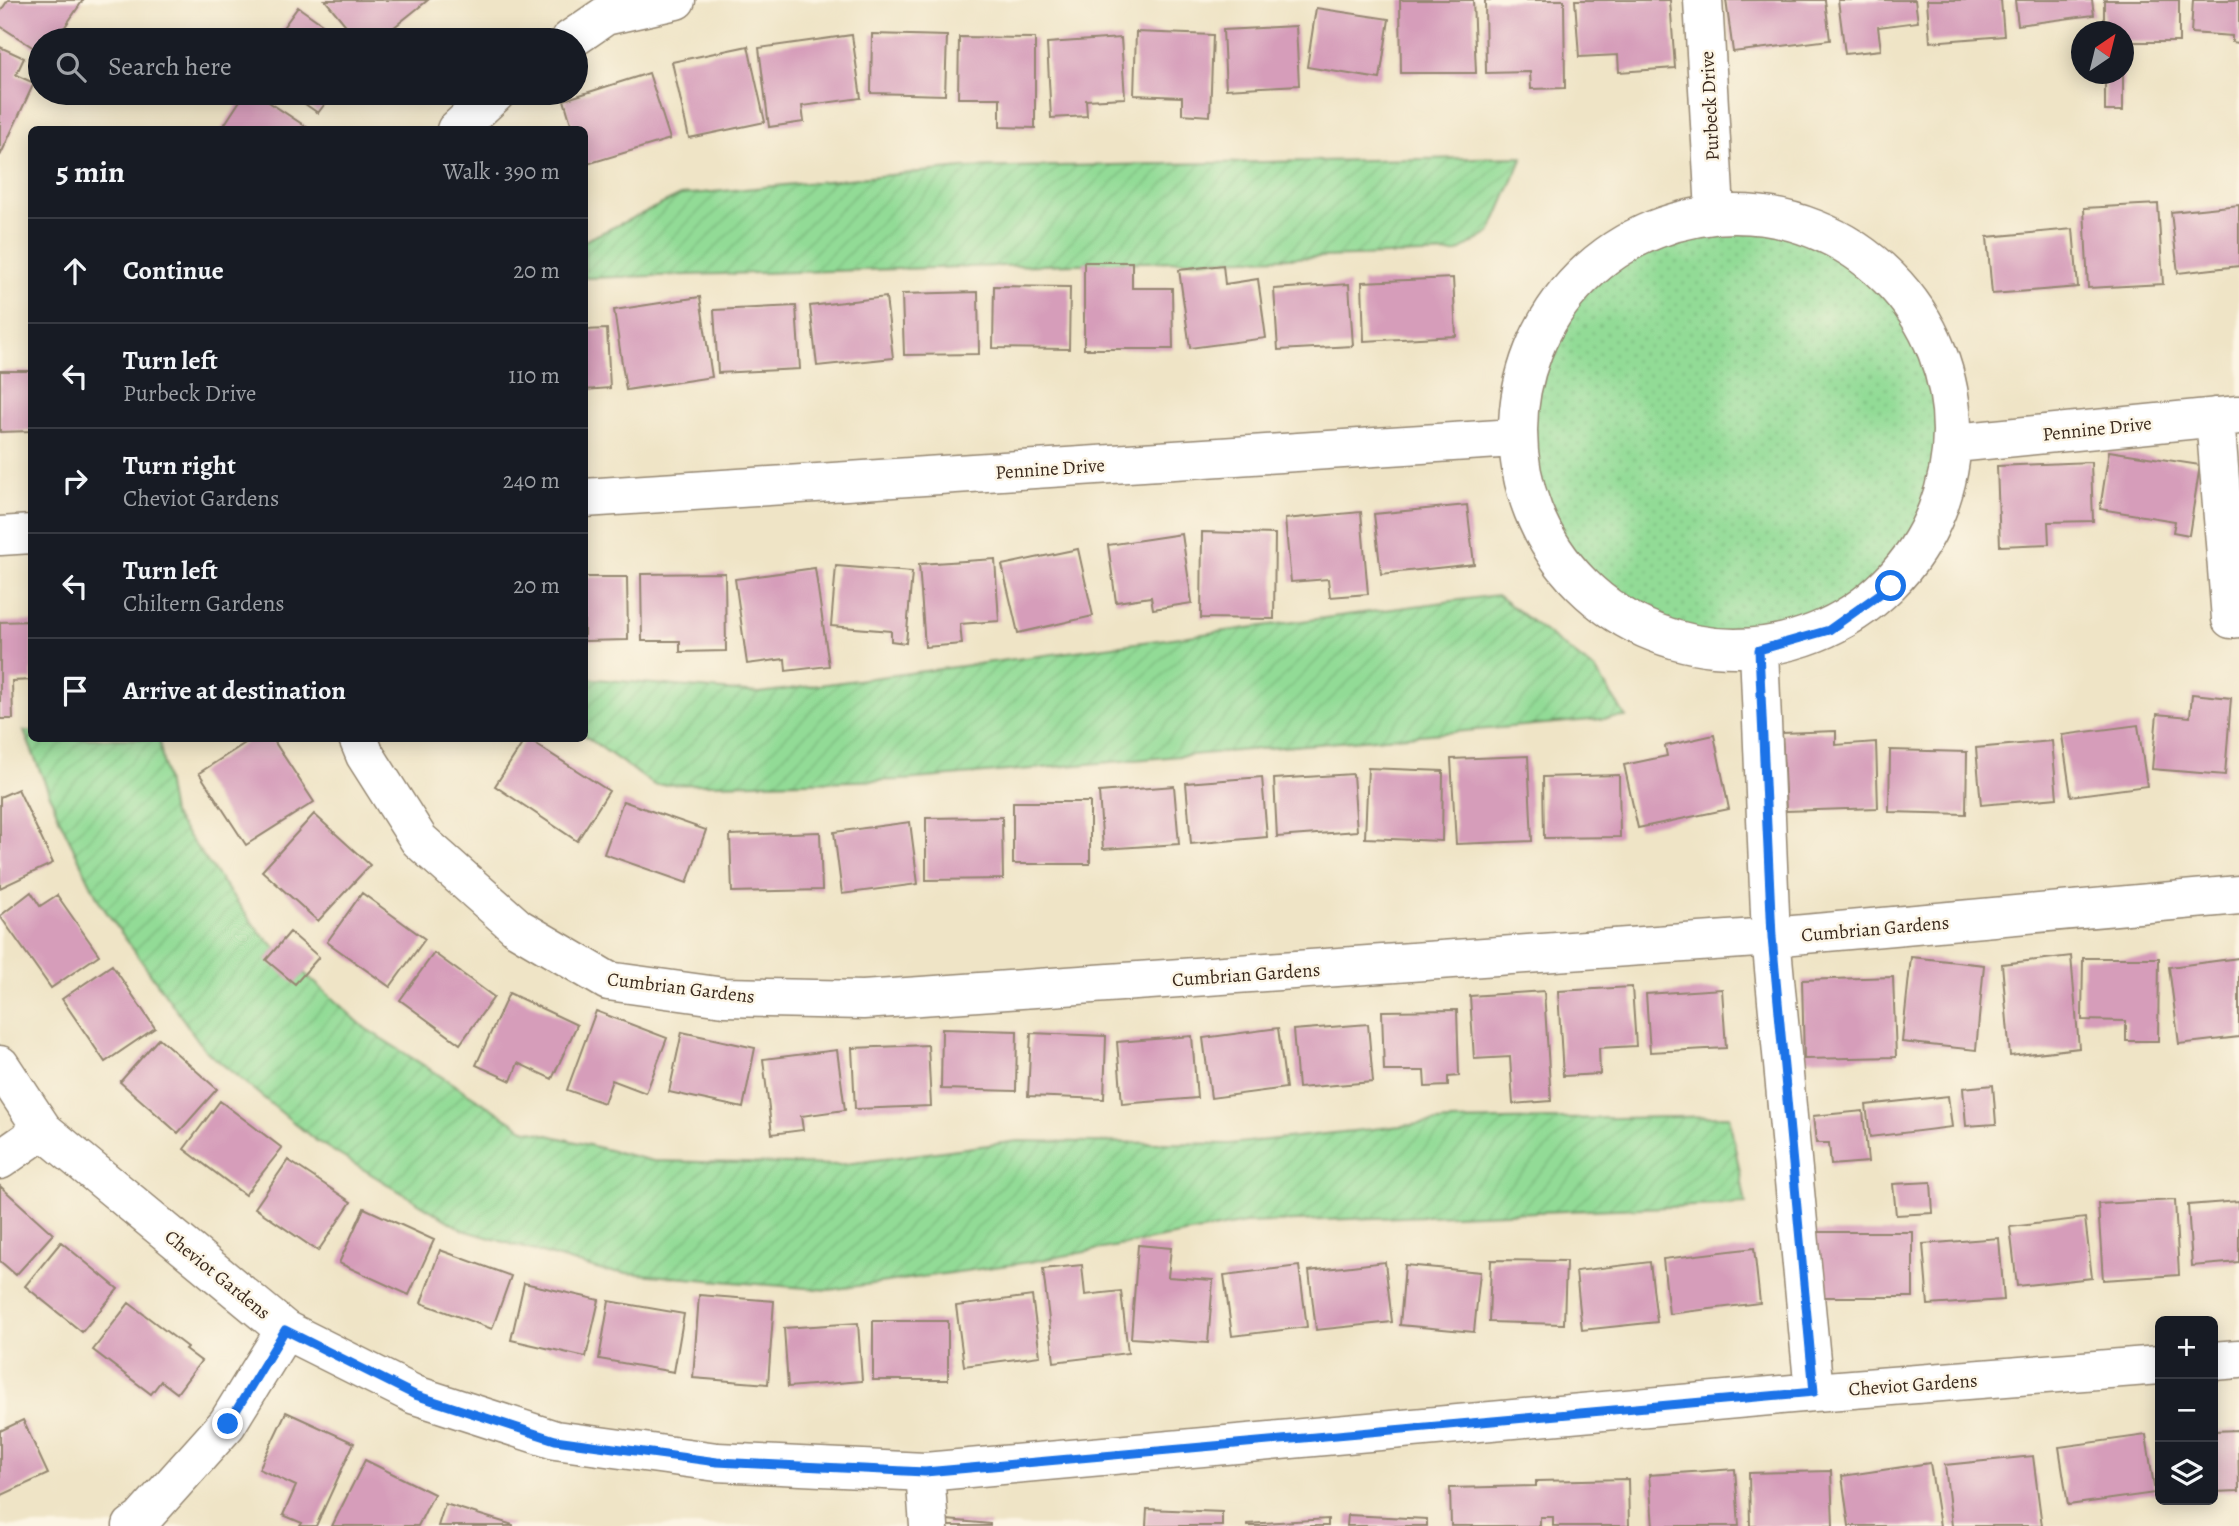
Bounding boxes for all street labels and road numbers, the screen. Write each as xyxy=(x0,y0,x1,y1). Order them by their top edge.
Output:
street label: Purbeck Drive xyxy=(1694,50,1726,162)
street label: Pennine Drive xyxy=(2041,410,2153,448)
street label: Pennine Drive xyxy=(994,452,1106,486)
street label: Cumbrian Gardens xyxy=(1800,910,1950,948)
street label: Cumbrian Gardens xyxy=(1171,957,1321,993)
street label: Cumbrian Gardens xyxy=(606,966,756,1010)
street label: Cheviot Gardens xyxy=(159,1224,276,1325)
street label: Cheviot Gardens xyxy=(1848,1368,1978,1402)

